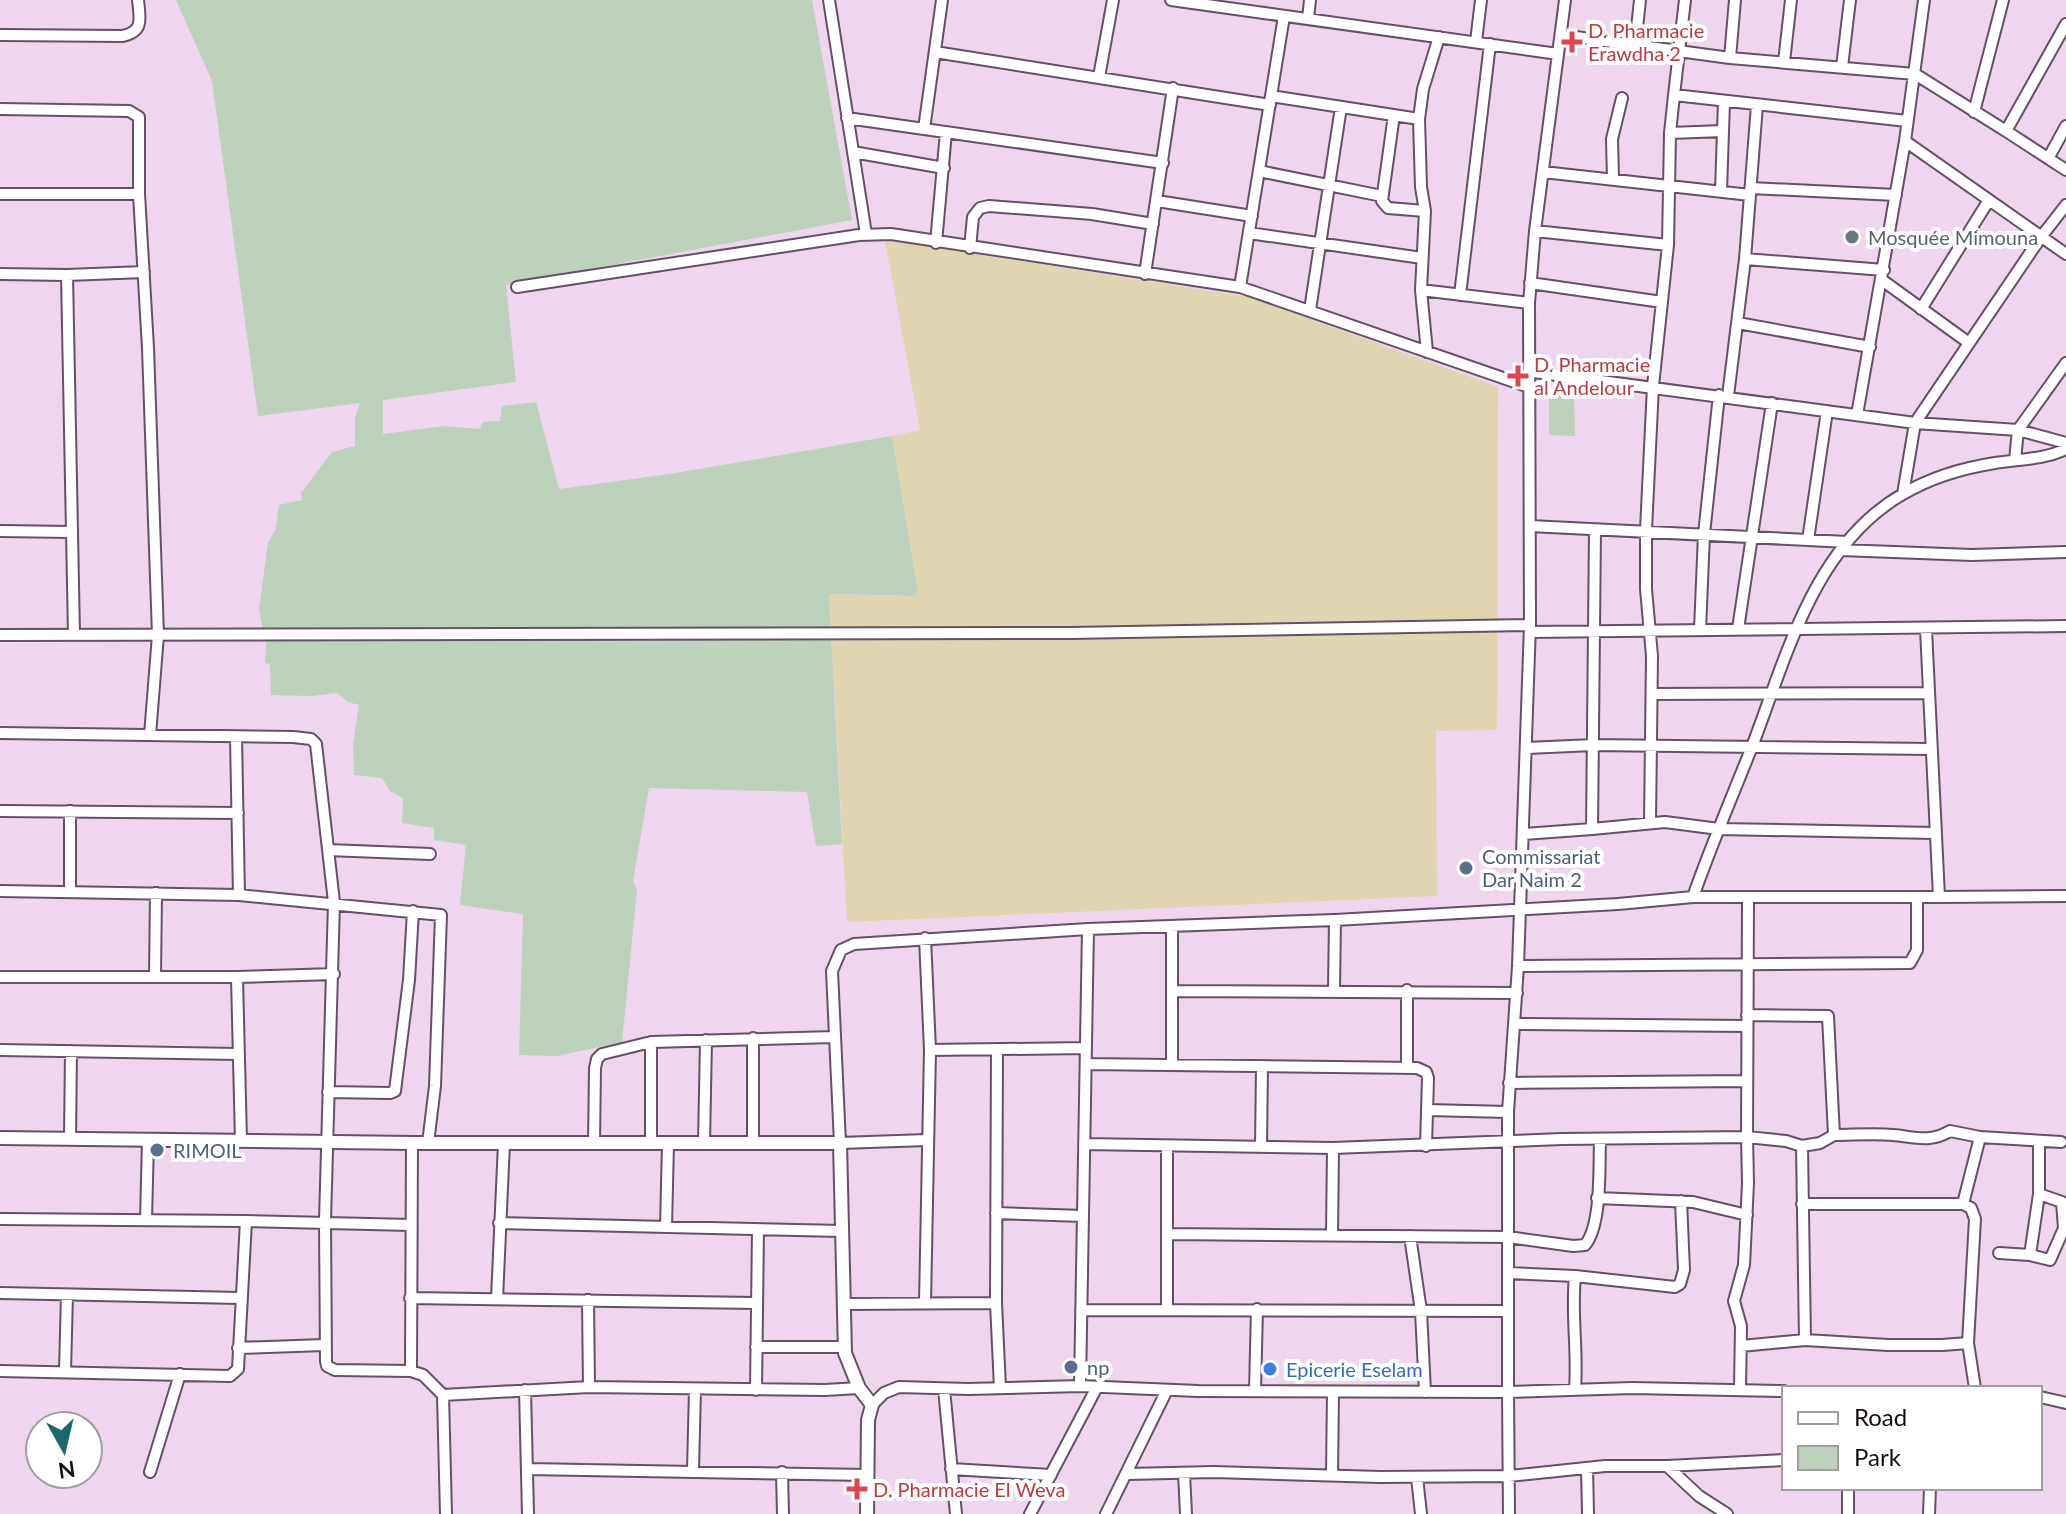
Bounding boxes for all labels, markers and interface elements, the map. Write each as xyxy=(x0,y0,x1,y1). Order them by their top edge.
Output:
place label: D. Pharmacie Erawdha 2 xyxy=(1588,18,1704,65)
marker: D. Pharmacie Erawdha 2 xyxy=(1563,33,1581,51)
place label: Mosquée Mimouna xyxy=(1868,225,2038,249)
marker: Mosquée Mimouna xyxy=(1843,228,1861,246)
place label: D. Pharmacie al Andelour xyxy=(1534,352,1650,399)
marker: D. Pharmacie al Andelour xyxy=(1509,367,1527,385)
place label: Commissariat Dar Naim 2 xyxy=(1482,844,1601,891)
marker: Commissariat Dar Naim 2 xyxy=(1457,859,1475,877)
place label: RIMOIL xyxy=(173,1138,242,1162)
marker: RIMOIL xyxy=(148,1141,166,1159)
place label: np xyxy=(1087,1355,1109,1379)
place label: Epicerie Eselam xyxy=(1286,1357,1423,1381)
marker: np xyxy=(1062,1358,1080,1376)
marker: Epicerie Eselam xyxy=(1261,1360,1279,1378)
legend xyxy=(1782,1386,2042,1490)
text: Road xyxy=(1854,1402,1907,1431)
north arrow xyxy=(24,1410,104,1490)
text: Park xyxy=(1854,1442,1902,1471)
text: N xyxy=(57,1456,77,1485)
place label: D. Pharmacie El Weva xyxy=(873,1477,1065,1501)
marker: D. Pharmacie El Weva xyxy=(848,1480,866,1498)

